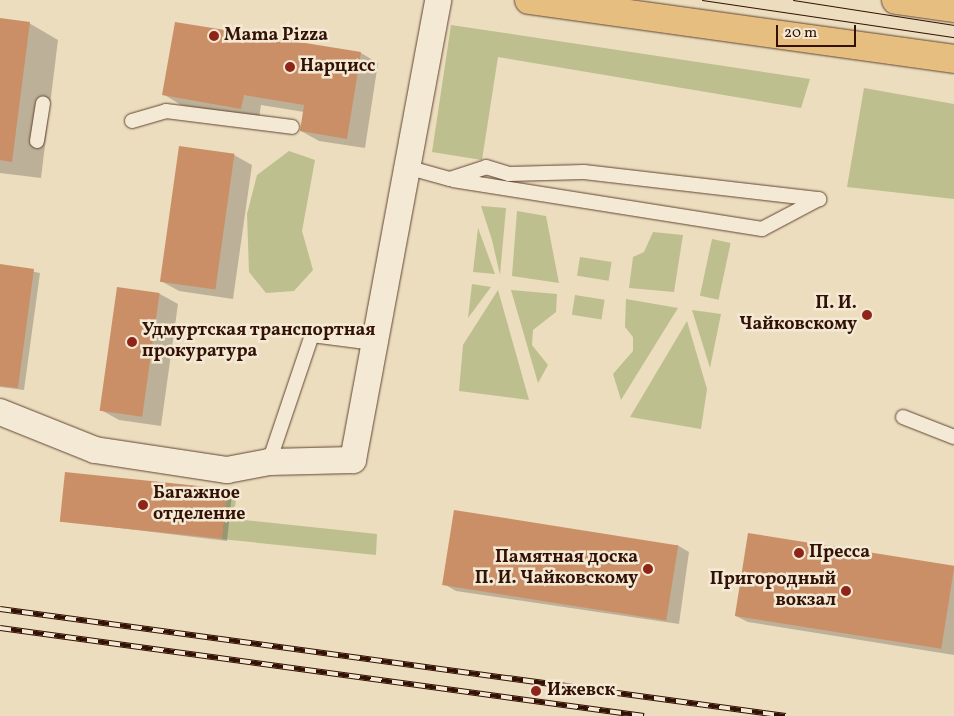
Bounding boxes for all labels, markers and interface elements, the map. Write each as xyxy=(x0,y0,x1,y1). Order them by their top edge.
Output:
scale bar xyxy=(779,15,859,47)
text: 20 m xyxy=(784,23,817,44)
place label: Mama Pizza xyxy=(224,25,328,47)
marker: Mama Pizza xyxy=(208,30,220,42)
place label: Нарцисс xyxy=(300,56,375,78)
marker: Нарцисс xyxy=(284,61,296,73)
place label: П. И. Чайковскому xyxy=(739,294,857,336)
marker: П. И. Чайковскому xyxy=(861,309,873,321)
place label: Удмуртская транспортная прокуратура xyxy=(142,321,376,364)
marker: Удмуртская транспортная прокуратура xyxy=(126,336,138,348)
place label: Багажное отделение xyxy=(153,484,245,526)
marker: Багажное отделение xyxy=(137,499,149,511)
place label: Пресса xyxy=(809,542,870,564)
marker: Пресса xyxy=(793,547,805,559)
place label: Памятная доска П. И. Чайковскому xyxy=(475,548,638,590)
marker: Памятная доска П. И. Чайковскому xyxy=(642,563,654,575)
place label: Пригородный вокзал xyxy=(710,570,836,612)
marker: Пригородный вокзал xyxy=(840,585,852,597)
place label: Ижевск xyxy=(547,680,615,702)
marker: Ижевск xyxy=(529,684,543,698)

